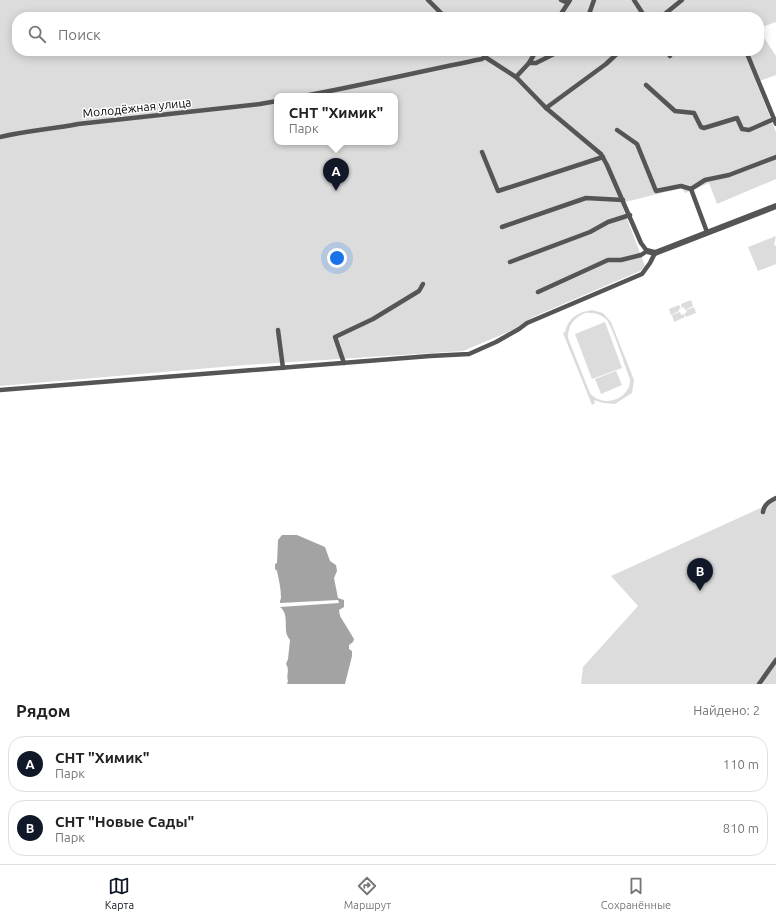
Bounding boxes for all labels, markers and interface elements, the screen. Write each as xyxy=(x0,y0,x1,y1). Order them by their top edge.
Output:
search box xyxy=(12,12,764,56)
icon: search xyxy=(26,23,48,45)
text: Поиск xyxy=(58,26,101,43)
popup xyxy=(274,93,398,145)
street label: Молодёжная улица xyxy=(82,95,192,120)
text: СНТ "Химик" xyxy=(289,104,383,121)
text: Парк xyxy=(289,121,319,135)
pin: A xyxy=(323,158,349,191)
your location xyxy=(327,248,347,268)
pin: B xyxy=(687,558,713,591)
text: Рядом xyxy=(16,701,71,720)
text: Найдено: 2 xyxy=(693,703,760,717)
text: СНТ "Химик" xyxy=(55,749,150,766)
text: A xyxy=(25,757,35,771)
text: 110 m xyxy=(723,757,759,771)
text: Парк xyxy=(55,766,85,780)
text: СНТ "Новые Сады" xyxy=(55,813,194,830)
text: B xyxy=(26,821,34,835)
text: 810 m xyxy=(723,821,759,835)
text: Парк xyxy=(55,830,85,844)
tab: Карта xyxy=(105,875,134,911)
tab: Маршрут xyxy=(344,875,391,911)
tab: Сохранённые xyxy=(601,875,671,911)

